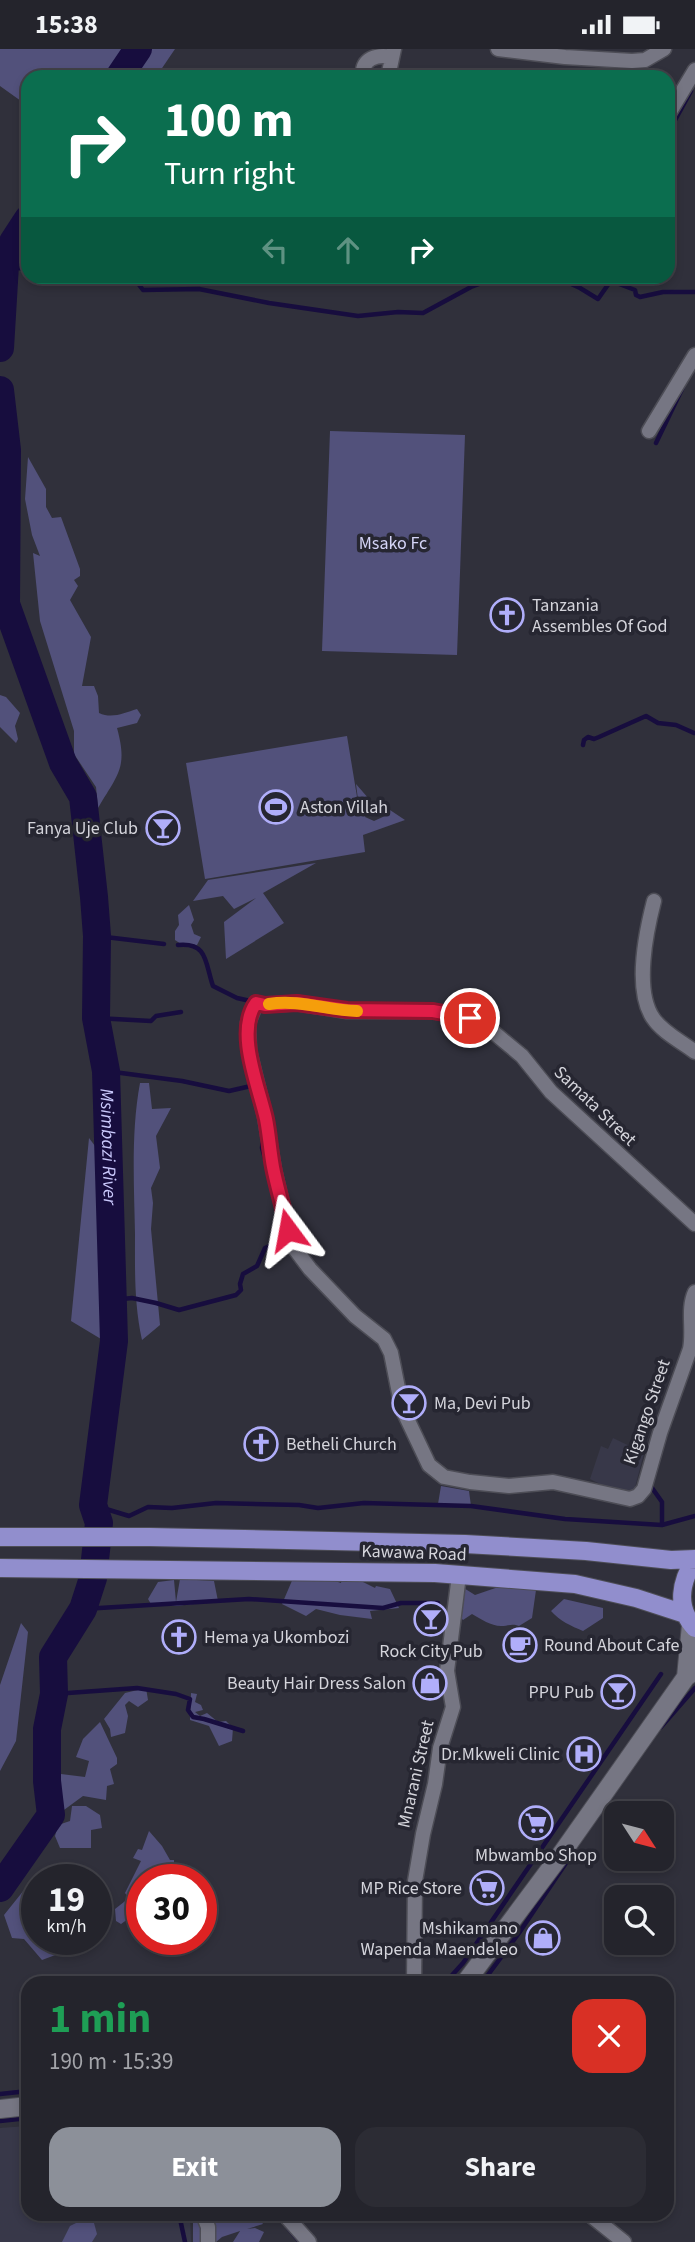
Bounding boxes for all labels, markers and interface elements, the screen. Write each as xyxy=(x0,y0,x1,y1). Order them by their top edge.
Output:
text: 15:38 xyxy=(35,6,98,43)
text: 100 m xyxy=(164,86,293,156)
icon: right xyxy=(49,98,140,189)
text: Turn right xyxy=(164,151,295,197)
icon: left xyxy=(256,231,294,269)
icon: ahead xyxy=(329,231,367,269)
icon: right xyxy=(402,231,440,269)
park label: Msako Fc xyxy=(359,531,427,556)
place label: Tanzania Assembles Of God xyxy=(532,593,667,639)
church icon: Tanzania Assembles Of God xyxy=(488,596,526,634)
sports icon: Aston Villah xyxy=(257,788,295,826)
place label: Aston Villah xyxy=(300,795,388,820)
bar icon: Fanya Uje Club xyxy=(144,809,182,847)
place label: Fanya Uje Club xyxy=(27,816,138,841)
pin xyxy=(440,988,500,1048)
icon: arrive xyxy=(451,999,489,1037)
street label: Samata Street xyxy=(548,1060,642,1152)
water label: Msimbazi River xyxy=(93,1088,124,1207)
position arrow xyxy=(251,1193,325,1267)
street label: Kigango Street xyxy=(617,1356,677,1468)
bar icon: Ma, Devi Pub xyxy=(390,1384,428,1422)
place label: Ma, Devi Pub xyxy=(434,1391,531,1416)
church icon: Betheli Church xyxy=(242,1425,280,1463)
place label: Betheli Church xyxy=(286,1432,397,1457)
street label: Kawawa Road xyxy=(361,1539,467,1567)
bar icon: Rock City Pub xyxy=(412,1600,450,1638)
church icon: Hema ya Ukombozi xyxy=(160,1618,198,1656)
place label: Hema ya Ukombozi xyxy=(204,1625,350,1650)
cafe icon: Round About Cafe xyxy=(501,1626,539,1664)
place label: Round About Cafe xyxy=(544,1633,679,1658)
place label: Rock City Pub xyxy=(379,1639,483,1664)
shop icon: Beauty Hair Dress Salon xyxy=(411,1664,449,1702)
place label: Beauty Hair Dress Salon xyxy=(227,1671,406,1696)
bar icon: PPU Pub xyxy=(599,1673,637,1711)
place label: PPU Pub xyxy=(528,1680,594,1705)
street label: Mnarani Street xyxy=(391,1718,441,1830)
hospital icon: Dr.Mkweli Clinic xyxy=(565,1735,603,1773)
place label: Dr.Mkweli Clinic xyxy=(441,1742,560,1767)
north arrow xyxy=(604,1801,674,1871)
map controls xyxy=(604,1801,674,1955)
supermarket icon: Mbwambo Shop xyxy=(517,1804,555,1842)
place label: Mbwambo Shop xyxy=(475,1843,597,1868)
speed limit sign: 30 xyxy=(126,1864,217,1955)
supermarket icon: MP Rice Store xyxy=(468,1869,506,1907)
text: 19 xyxy=(48,1875,85,1925)
place label: MP Rice Store xyxy=(360,1876,462,1901)
button: search xyxy=(604,1885,674,1955)
text: km/h xyxy=(47,1914,86,1939)
place label: Mshikamano Wapenda Maendeleo xyxy=(361,1916,518,1962)
shop icon: Mshikamano Wapenda Maendeleo xyxy=(524,1919,562,1957)
text: 1 min xyxy=(49,1989,151,2049)
button: close xyxy=(572,1999,646,2073)
text: 190 m · 15:39 xyxy=(49,2045,173,2078)
button: Exit xyxy=(49,2127,341,2207)
button: Share xyxy=(355,2127,646,2207)

